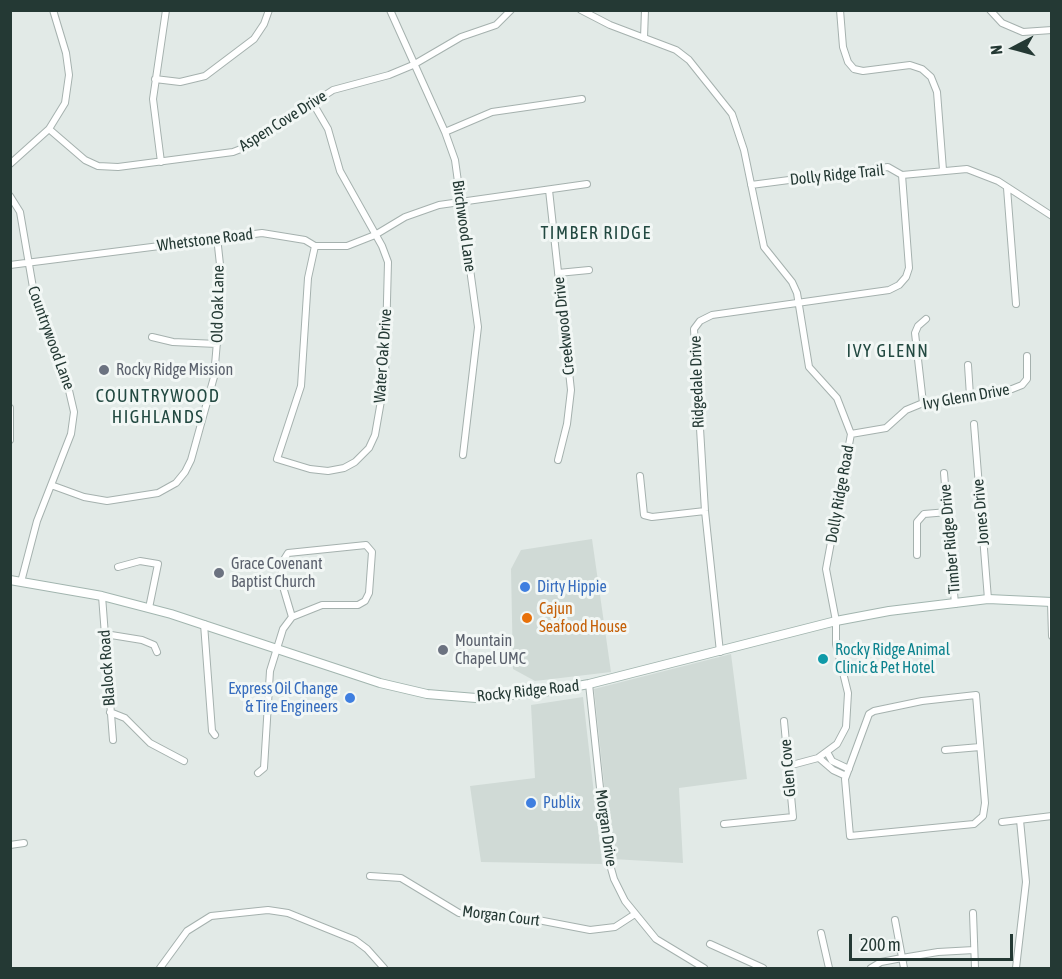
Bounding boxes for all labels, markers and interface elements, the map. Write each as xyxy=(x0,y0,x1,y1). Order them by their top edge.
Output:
north arrow xyxy=(984,18,1044,78)
text: N xyxy=(987,44,1006,56)
street label: Aspen Cove Drive xyxy=(236,86,330,156)
street label: Dolly Ridge Trail xyxy=(789,161,885,189)
street label: Birchwood Lane xyxy=(448,179,480,273)
district label: TIMBER RIDGE xyxy=(540,222,652,244)
street label: Whetstone Road xyxy=(156,225,254,255)
street label: Old Oak Lane xyxy=(208,265,228,343)
street label: Creekwood Drive xyxy=(549,276,579,376)
street label: Countrywood Lane xyxy=(23,284,79,392)
street label: Water Oak Drive xyxy=(370,308,396,404)
street label: Ridgedale Drive xyxy=(686,335,708,429)
district label: IVY GLENN xyxy=(847,340,929,362)
place label: Rocky Ridge Mission xyxy=(116,360,233,380)
marker: Rocky Ridge Mission xyxy=(97,363,111,377)
street label: Ivy Glenn Drive xyxy=(921,380,1011,414)
district label: COUNTRYWOOD HIGHLANDS xyxy=(96,385,220,428)
street label: Dolly Ridge Road xyxy=(822,443,858,545)
street label: Jones Drive xyxy=(969,478,993,546)
street label: Timber Ridge Drive xyxy=(936,483,964,595)
place label: Grace Covenant Baptist Church xyxy=(231,554,323,592)
marker: Grace Covenant Baptist Church xyxy=(212,566,226,580)
place label: Dirty Hippie xyxy=(537,577,607,597)
marker: Dirty Hippie xyxy=(518,580,532,594)
place label: Cajun Seafood House xyxy=(539,599,627,637)
marker: Cajun Seafood House xyxy=(520,611,534,625)
street label: Blalock Road xyxy=(95,629,119,707)
place label: Mountain Chapel UMC xyxy=(455,631,526,669)
place label: Rocky Ridge Animal Clinic & Pet Hotel xyxy=(835,640,950,678)
marker: Mountain Chapel UMC xyxy=(436,643,450,657)
marker: Rocky Ridge Animal Clinic & Pet Hotel xyxy=(816,652,830,666)
street label: Rocky Ridge Road xyxy=(476,676,580,706)
place label: Express Oil Change & Tire Engineers xyxy=(228,679,338,717)
marker: Express Oil Change & Tire Engineers xyxy=(343,691,357,705)
street label: Glen Cove xyxy=(776,738,800,798)
street label: Morgan Drive xyxy=(591,788,621,868)
place label: Publix xyxy=(543,793,581,813)
marker: Publix xyxy=(524,796,538,810)
street label: Morgan Court xyxy=(461,902,541,930)
scale bar xyxy=(852,922,1016,960)
text: 200 m xyxy=(860,934,901,955)

